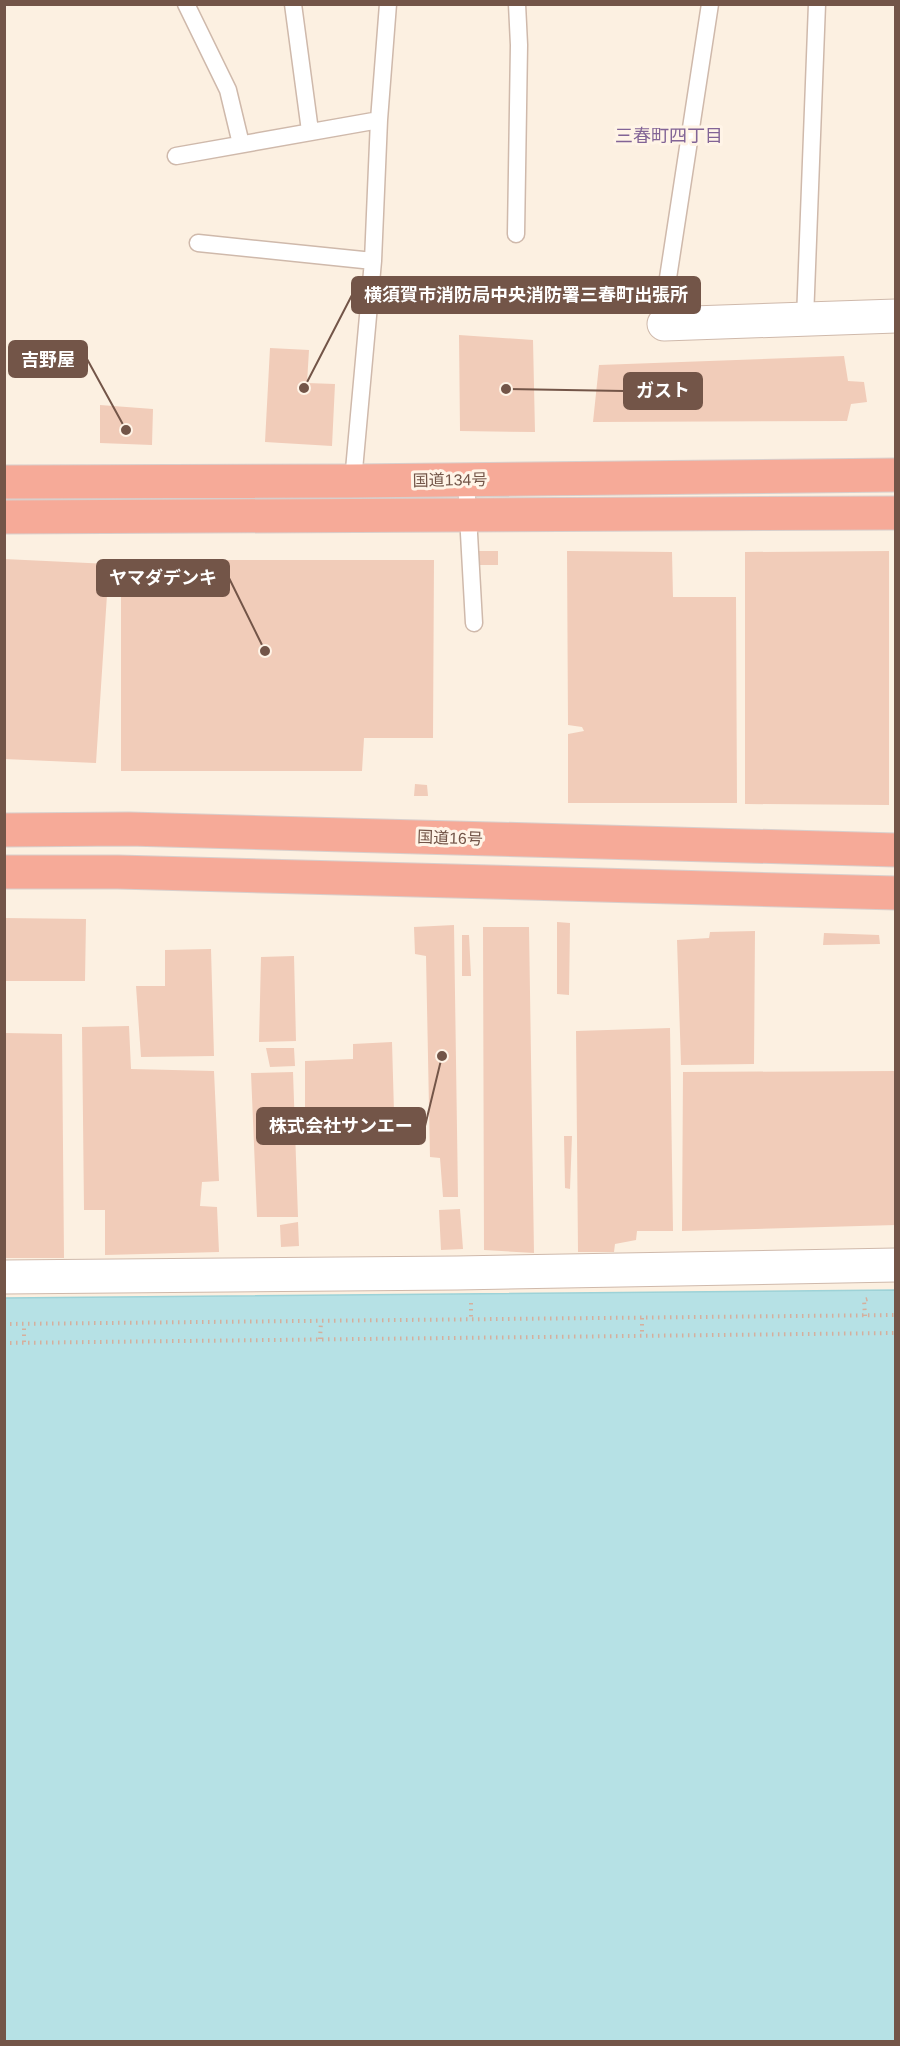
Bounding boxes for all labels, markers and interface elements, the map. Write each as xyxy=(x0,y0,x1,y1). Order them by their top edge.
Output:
district label: 三春町四丁目 xyxy=(615,126,723,146)
callout: 横須賀市消防局中央消防署三春町出張所 xyxy=(352,277,700,313)
text: 横須賀市消防局中央消防署三春町出張所 xyxy=(364,285,688,305)
callout: 吉野屋 xyxy=(9,341,87,377)
text: 吉野屋 xyxy=(21,350,75,370)
callout: ガスト xyxy=(624,373,702,409)
text: ガスト xyxy=(636,381,690,401)
street label: 国道134号 xyxy=(413,471,487,489)
callout: ヤマダデンキ xyxy=(97,560,229,596)
text: ヤマダデンキ xyxy=(109,568,217,588)
street label: 国道16号 xyxy=(417,828,483,848)
callout: 株式会社サンエー xyxy=(257,1108,425,1144)
text: 株式会社サンエー xyxy=(269,1116,413,1136)

